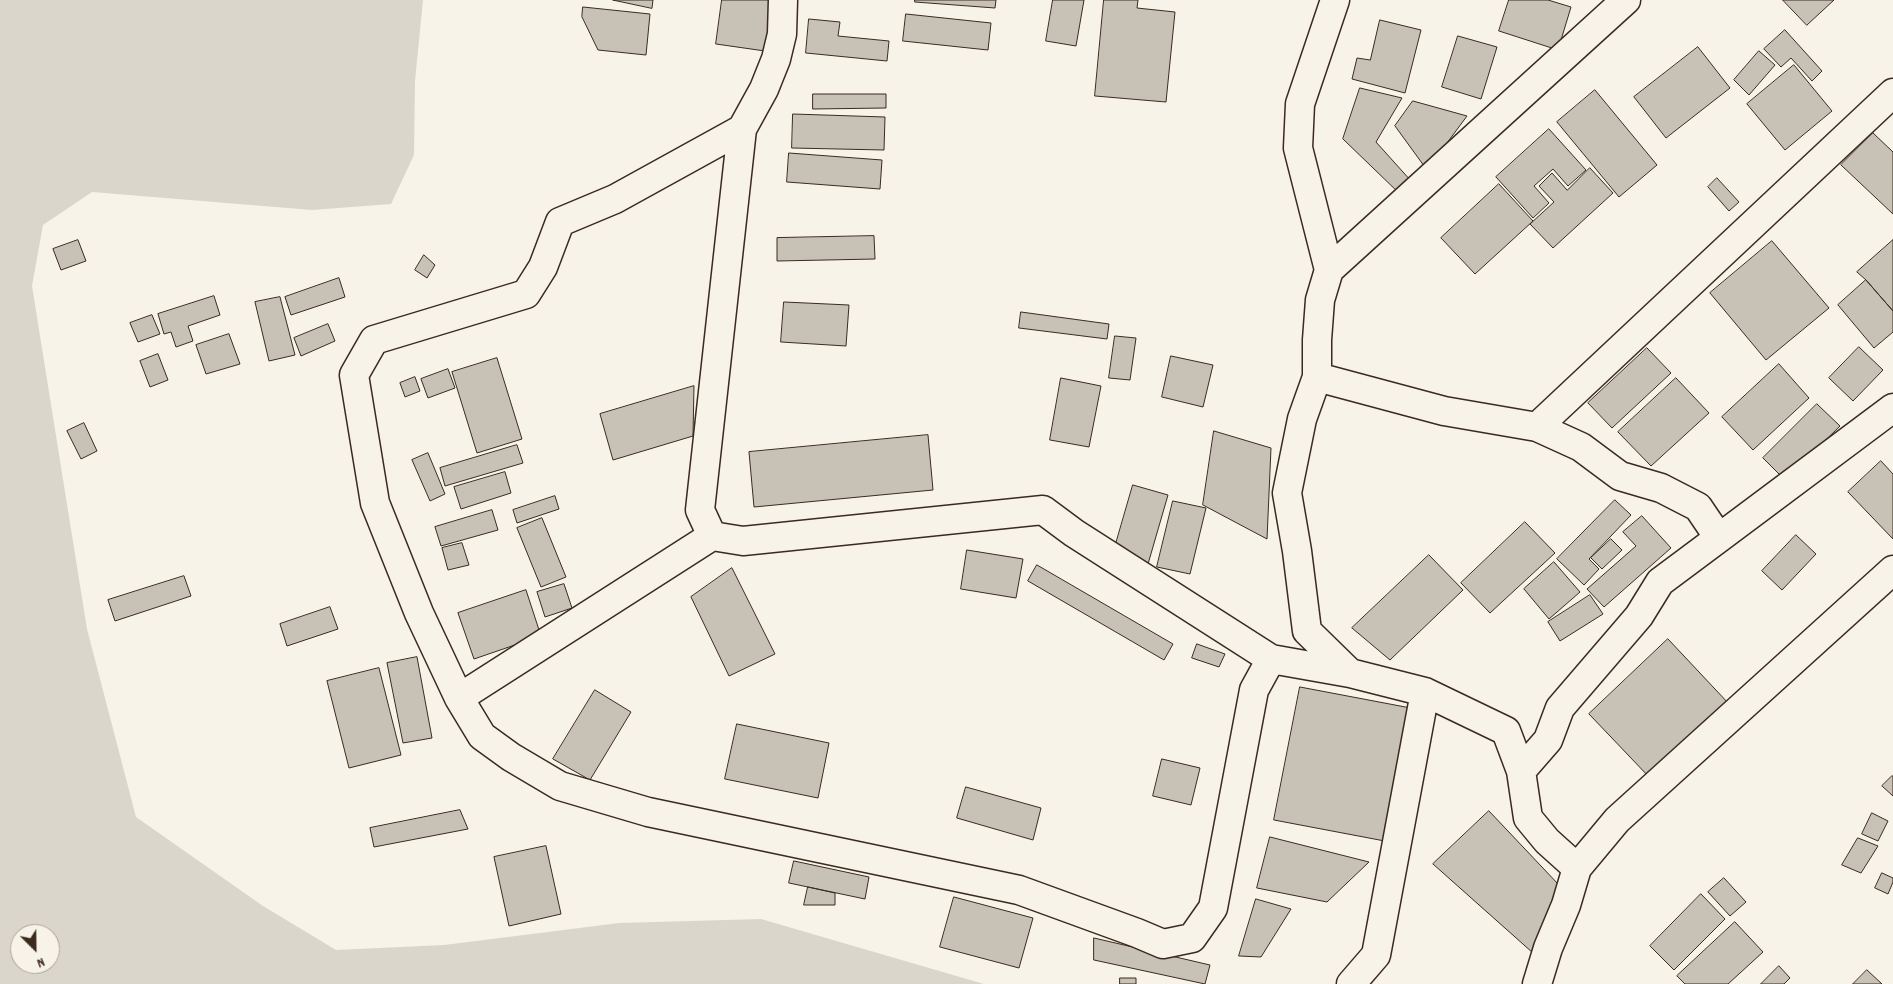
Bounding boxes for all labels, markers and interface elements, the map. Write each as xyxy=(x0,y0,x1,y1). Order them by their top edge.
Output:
north arrow xyxy=(10,924,60,974)
text: N xyxy=(33,951,48,972)

